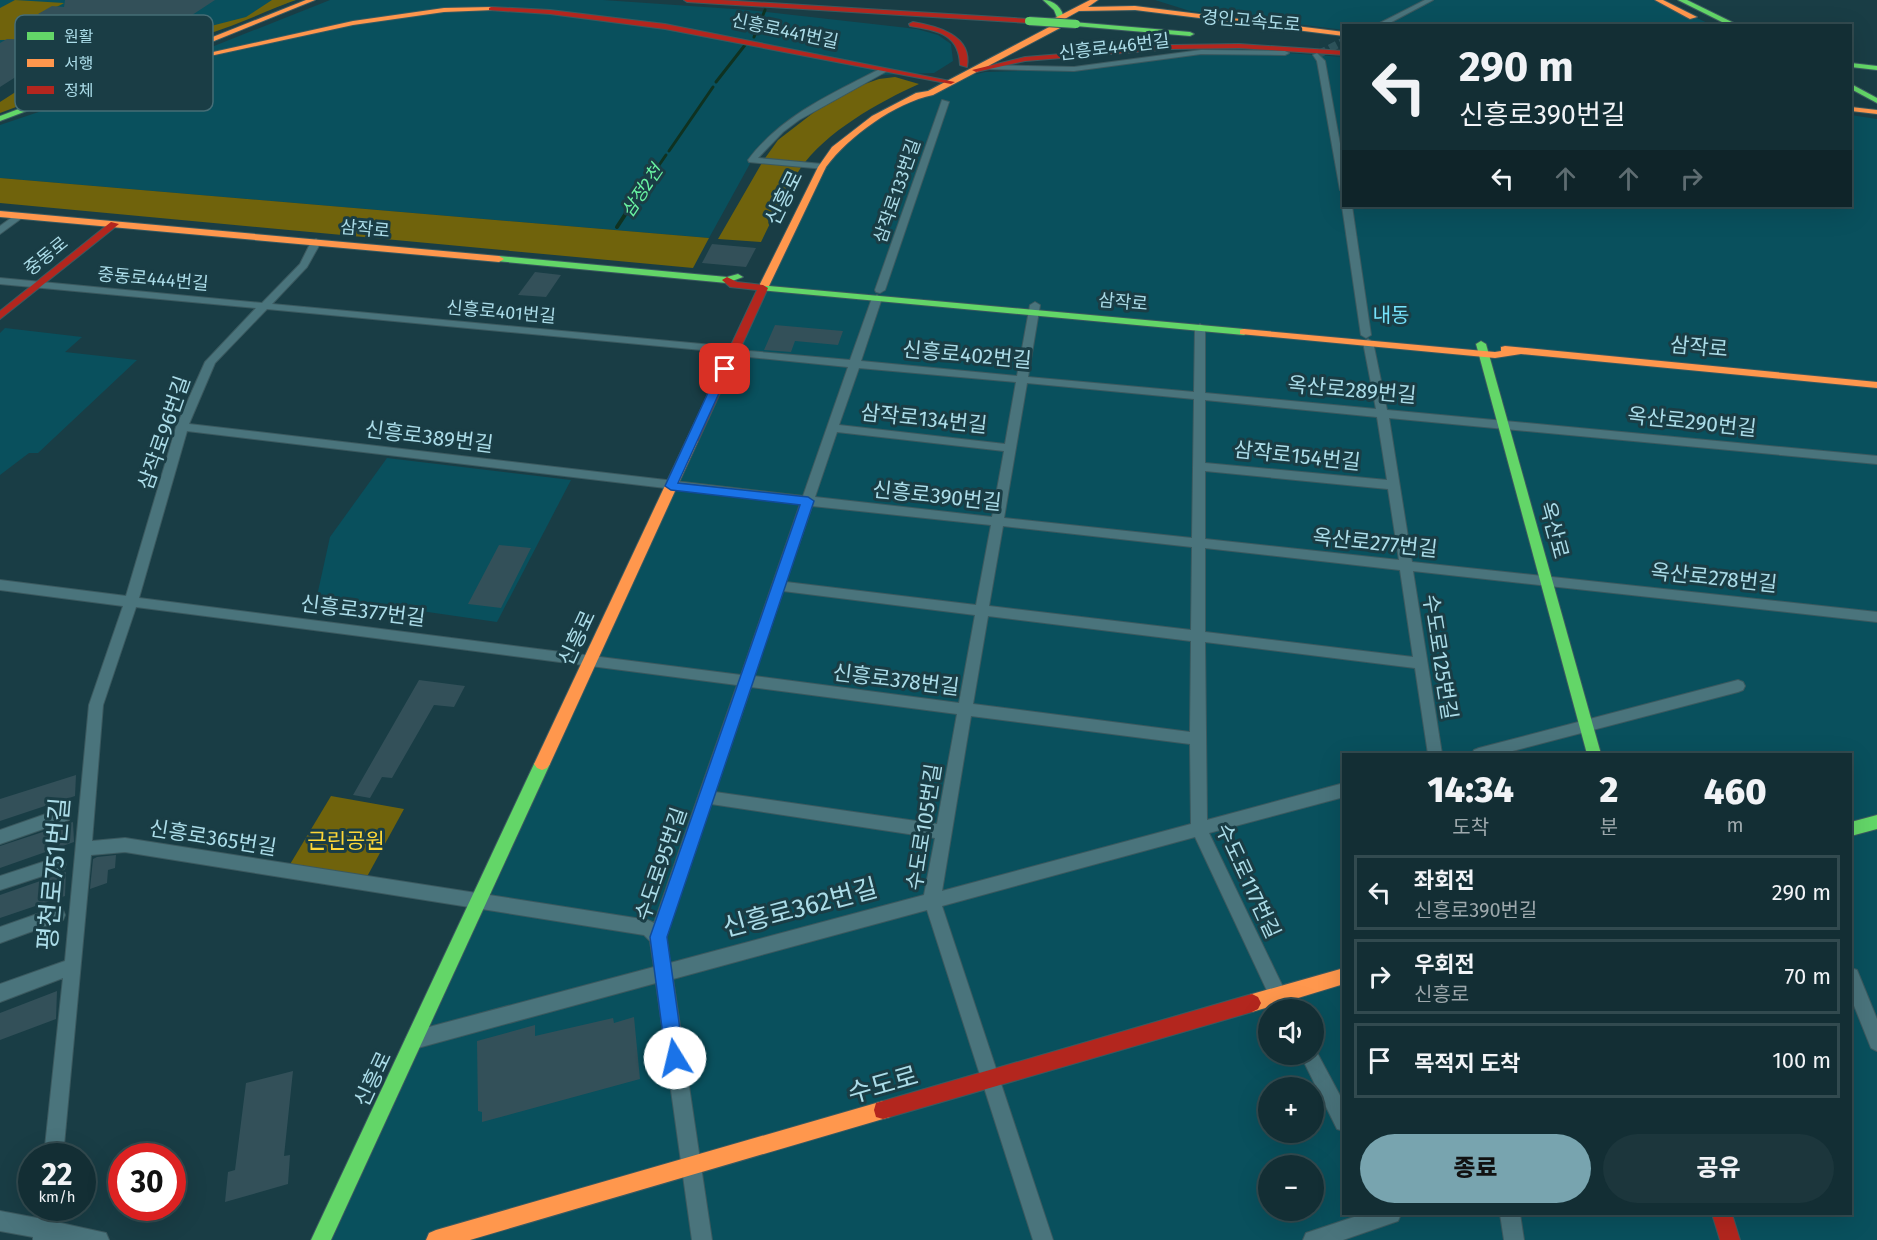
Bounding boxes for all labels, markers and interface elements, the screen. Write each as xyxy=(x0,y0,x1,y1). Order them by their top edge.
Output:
street label: 경인고속도로 xyxy=(1201,6,1301,36)
street label: 신흥로441번길 xyxy=(730,9,840,53)
legend xyxy=(15,15,213,111)
text: 원활 xyxy=(64,27,94,46)
street label: 신흥로446번길 xyxy=(1057,29,1171,65)
text: 290 m xyxy=(1459,42,1574,92)
icon: left xyxy=(1360,48,1438,126)
text: 서행 xyxy=(64,54,93,73)
text: 정체 xyxy=(64,81,93,100)
text: 신흥로390번길 xyxy=(1459,99,1626,131)
street label: 삼작로133번길 xyxy=(869,136,925,246)
water label: 삼정2천 xyxy=(617,159,669,221)
icon: left xyxy=(1486,162,1519,195)
icon: ahead xyxy=(1549,162,1582,195)
icon: ahead xyxy=(1612,162,1645,195)
icon: right xyxy=(1675,162,1708,195)
street label: 신흥로 xyxy=(760,166,808,230)
street label: 삼작로 xyxy=(339,216,391,242)
street label: 중동로 xyxy=(20,232,72,280)
street label: 중동로444번길 xyxy=(96,263,210,295)
street label: 삼작로 xyxy=(1097,289,1149,315)
street label: 신흥로401번길 xyxy=(445,296,557,328)
district label: 내동 xyxy=(1373,303,1409,327)
street label: 삼작로 xyxy=(1669,332,1729,362)
street label: 신흥로402번길 xyxy=(901,336,1033,374)
pin xyxy=(699,343,750,394)
icon: arrive xyxy=(708,352,741,385)
street label: 옥산로289번길 xyxy=(1286,371,1418,409)
street label: 삼작로96번길 xyxy=(132,373,196,493)
street label: 삼작로134번길 xyxy=(859,399,989,439)
street label: 옥산로290번길 xyxy=(1626,402,1758,442)
street label: 신흥로389번길 xyxy=(363,416,495,458)
street label: 삼작로154번길 xyxy=(1232,436,1362,476)
street label: 신흥로390번길 xyxy=(871,476,1003,516)
street label: 옥산로 xyxy=(1534,499,1574,561)
street label: 옥산로277번길 xyxy=(1311,524,1439,562)
street label: 옥산로278번길 xyxy=(1649,558,1779,598)
street label: 신흥로377번길 xyxy=(299,590,427,632)
street label: 수도로125번길 xyxy=(1417,592,1463,722)
street label: 신흥로 xyxy=(553,606,601,670)
street label: 신흥로378번길 xyxy=(831,659,961,701)
street label: 수도로105번길 xyxy=(901,762,947,892)
text: 14:34 xyxy=(1427,768,1514,812)
text: 2 xyxy=(1600,768,1618,812)
text: 460 xyxy=(1704,770,1767,814)
street label: 평천로751번길 xyxy=(32,796,76,952)
street label: 수도로95번길 xyxy=(629,804,693,924)
text: m xyxy=(1727,813,1744,837)
street label: 신흥로365번길 xyxy=(147,815,279,861)
text: 도착 xyxy=(1452,815,1489,839)
text: 분 xyxy=(1600,815,1618,839)
street label: 수도로117번길 xyxy=(1210,819,1286,943)
park label: 근린공원 xyxy=(307,828,385,854)
text: 좌회전 xyxy=(1414,867,1475,894)
street label: 신흥로362번길 xyxy=(719,872,881,944)
icon: left xyxy=(1363,876,1396,909)
text: 290 m xyxy=(1772,879,1831,906)
text: 신흥로390번길 xyxy=(1414,898,1537,922)
text: 우회전 xyxy=(1414,951,1475,978)
icon: right xyxy=(1363,960,1396,993)
text: 70 m xyxy=(1785,963,1831,990)
text: 신흥로 xyxy=(1414,982,1469,1006)
map controls xyxy=(1258,999,1324,1221)
button: sound xyxy=(1258,999,1324,1065)
position arrow xyxy=(643,1026,707,1090)
icon: arrive xyxy=(1363,1044,1396,1077)
street label: 신흥로 xyxy=(349,1047,397,1111)
text: 100 m xyxy=(1772,1047,1831,1074)
text: 목적지 도착 xyxy=(1414,1050,1520,1077)
street label: 수도로 xyxy=(844,1060,922,1110)
button: + xyxy=(1258,1077,1324,1143)
button: 종료 xyxy=(1360,1134,1591,1203)
button: 공유 xyxy=(1603,1134,1834,1203)
speed limit sign: 30 xyxy=(108,1143,186,1221)
button: − xyxy=(1258,1155,1324,1221)
text: 22 xyxy=(41,1157,73,1193)
text: km/h xyxy=(38,1188,76,1206)

